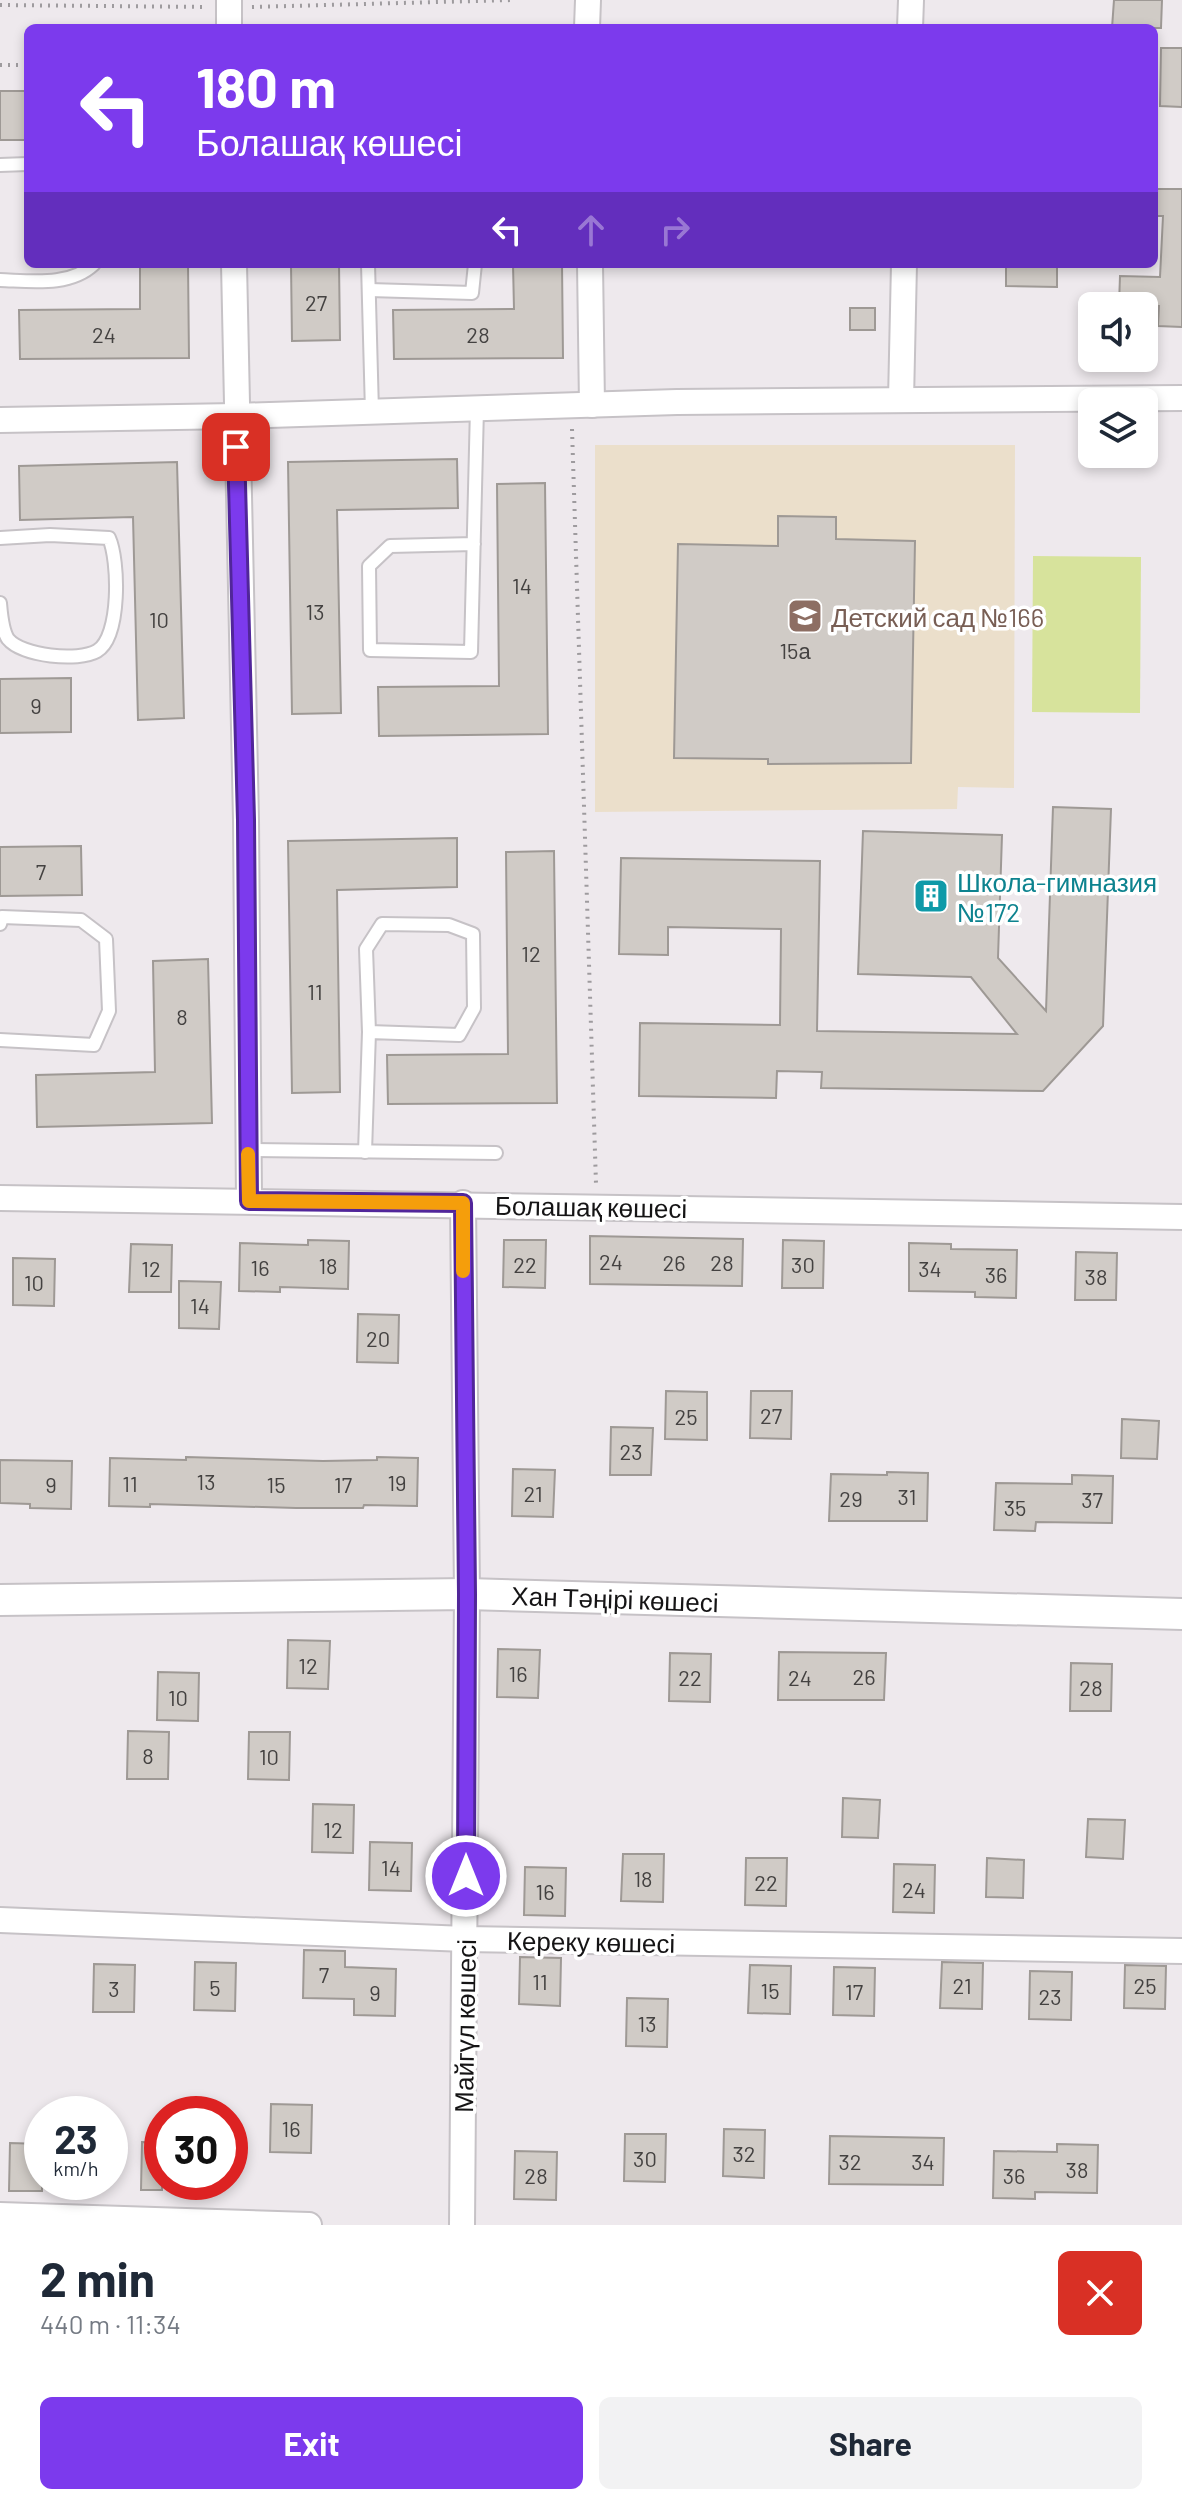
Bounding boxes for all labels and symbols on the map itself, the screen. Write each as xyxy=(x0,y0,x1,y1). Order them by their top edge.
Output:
house number: 27 xyxy=(305,289,327,315)
house number: 24 xyxy=(92,321,116,347)
house number: 28 xyxy=(466,321,490,347)
pin xyxy=(202,413,270,481)
house number: 14 xyxy=(512,572,532,598)
school or university icon: Детский сад №166 xyxy=(786,597,824,635)
house number: 13 xyxy=(305,598,325,624)
place label: Детский сад №166 xyxy=(831,601,1044,632)
house number: 10 xyxy=(149,606,169,632)
house number: 15а xyxy=(779,637,811,663)
house number: 9 xyxy=(30,692,42,718)
house number: 7 xyxy=(36,858,46,884)
place label: Школа-гимназия №172 xyxy=(957,866,1157,927)
building icon: Школа-гимназия №172 xyxy=(912,877,950,915)
house number: 12 xyxy=(521,940,541,966)
house number: 11 xyxy=(307,978,323,1004)
house number: 8 xyxy=(176,1003,188,1029)
street label: Болашақ көшесі xyxy=(495,1189,687,1223)
house number: 24 xyxy=(599,1248,623,1274)
house number: 26 xyxy=(662,1249,686,1275)
house number: 28 xyxy=(710,1249,734,1275)
house number: 22 xyxy=(513,1251,537,1277)
house number: 30 xyxy=(791,1251,815,1277)
house number: 18 xyxy=(318,1252,338,1278)
house number: 16 xyxy=(250,1254,270,1280)
house number: 12 xyxy=(141,1255,161,1281)
house number: 34 xyxy=(918,1255,942,1281)
house number: 36 xyxy=(985,1261,1007,1287)
house number: 38 xyxy=(1085,1263,1107,1289)
house number: 10 xyxy=(24,1269,44,1295)
house number: 14 xyxy=(190,1292,210,1318)
house number: 20 xyxy=(366,1325,390,1351)
house number: 27 xyxy=(760,1402,782,1428)
house number: 25 xyxy=(674,1403,698,1429)
house number: 23 xyxy=(620,1438,643,1464)
house number: 13 xyxy=(196,1468,216,1494)
house number: 19 xyxy=(387,1469,407,1495)
house number: 11 xyxy=(122,1470,138,1496)
house number: 9 xyxy=(45,1471,57,1497)
house number: 15 xyxy=(266,1471,286,1497)
house number: 17 xyxy=(334,1471,352,1497)
house number: 21 xyxy=(523,1480,543,1506)
house number: 31 xyxy=(898,1483,916,1509)
house number: 29 xyxy=(839,1485,863,1511)
house number: 37 xyxy=(1081,1486,1103,1512)
house number: 35 xyxy=(1004,1494,1026,1520)
street label: Хан Тәңірі көшесі xyxy=(511,1579,719,1617)
house number: 12 xyxy=(298,1652,318,1678)
house number: 16 xyxy=(508,1660,528,1686)
house number: 26 xyxy=(852,1663,876,1689)
house number: 22 xyxy=(678,1664,702,1690)
house number: 24 xyxy=(788,1664,812,1690)
house number: 28 xyxy=(1079,1674,1103,1700)
house number: 10 xyxy=(168,1684,188,1710)
house number: 8 xyxy=(142,1742,154,1768)
house number: 10 xyxy=(259,1743,279,1769)
house number: 12 xyxy=(323,1816,343,1842)
position arrow xyxy=(424,1834,508,1918)
house number: 14 xyxy=(381,1854,401,1880)
house number: 18 xyxy=(633,1865,653,1891)
house number: 22 xyxy=(754,1869,778,1895)
house number: 24 xyxy=(902,1876,926,1902)
house number: 16 xyxy=(535,1878,555,1904)
street label: Кереку көшесі xyxy=(507,1924,675,1958)
street label: Майгүл көшесі xyxy=(447,1939,481,2113)
house number: 7 xyxy=(319,1961,329,1987)
house number: 11 xyxy=(532,1968,548,1994)
house number: 21 xyxy=(952,1972,972,1998)
house number: 25 xyxy=(1133,1972,1157,1998)
house number: 5 xyxy=(209,1974,221,2000)
house number: 3 xyxy=(108,1975,120,2001)
house number: 15 xyxy=(760,1977,780,2003)
house number: 17 xyxy=(845,1978,863,2004)
house number: 9 xyxy=(369,1979,381,2005)
house number: 23 xyxy=(1039,1983,1062,2009)
house number: 13 xyxy=(637,2010,657,2036)
speed limit sign: 30 xyxy=(144,2096,248,2200)
house number: 16 xyxy=(281,2115,301,2141)
house number: 32 xyxy=(732,2140,756,2166)
house number: 30 xyxy=(633,2145,657,2171)
house number: 32 xyxy=(838,2148,862,2174)
house number: 34 xyxy=(911,2148,935,2174)
house number: 38 xyxy=(1066,2156,1088,2182)
house number: 28 xyxy=(524,2162,548,2188)
house number: 36 xyxy=(1003,2162,1025,2188)

